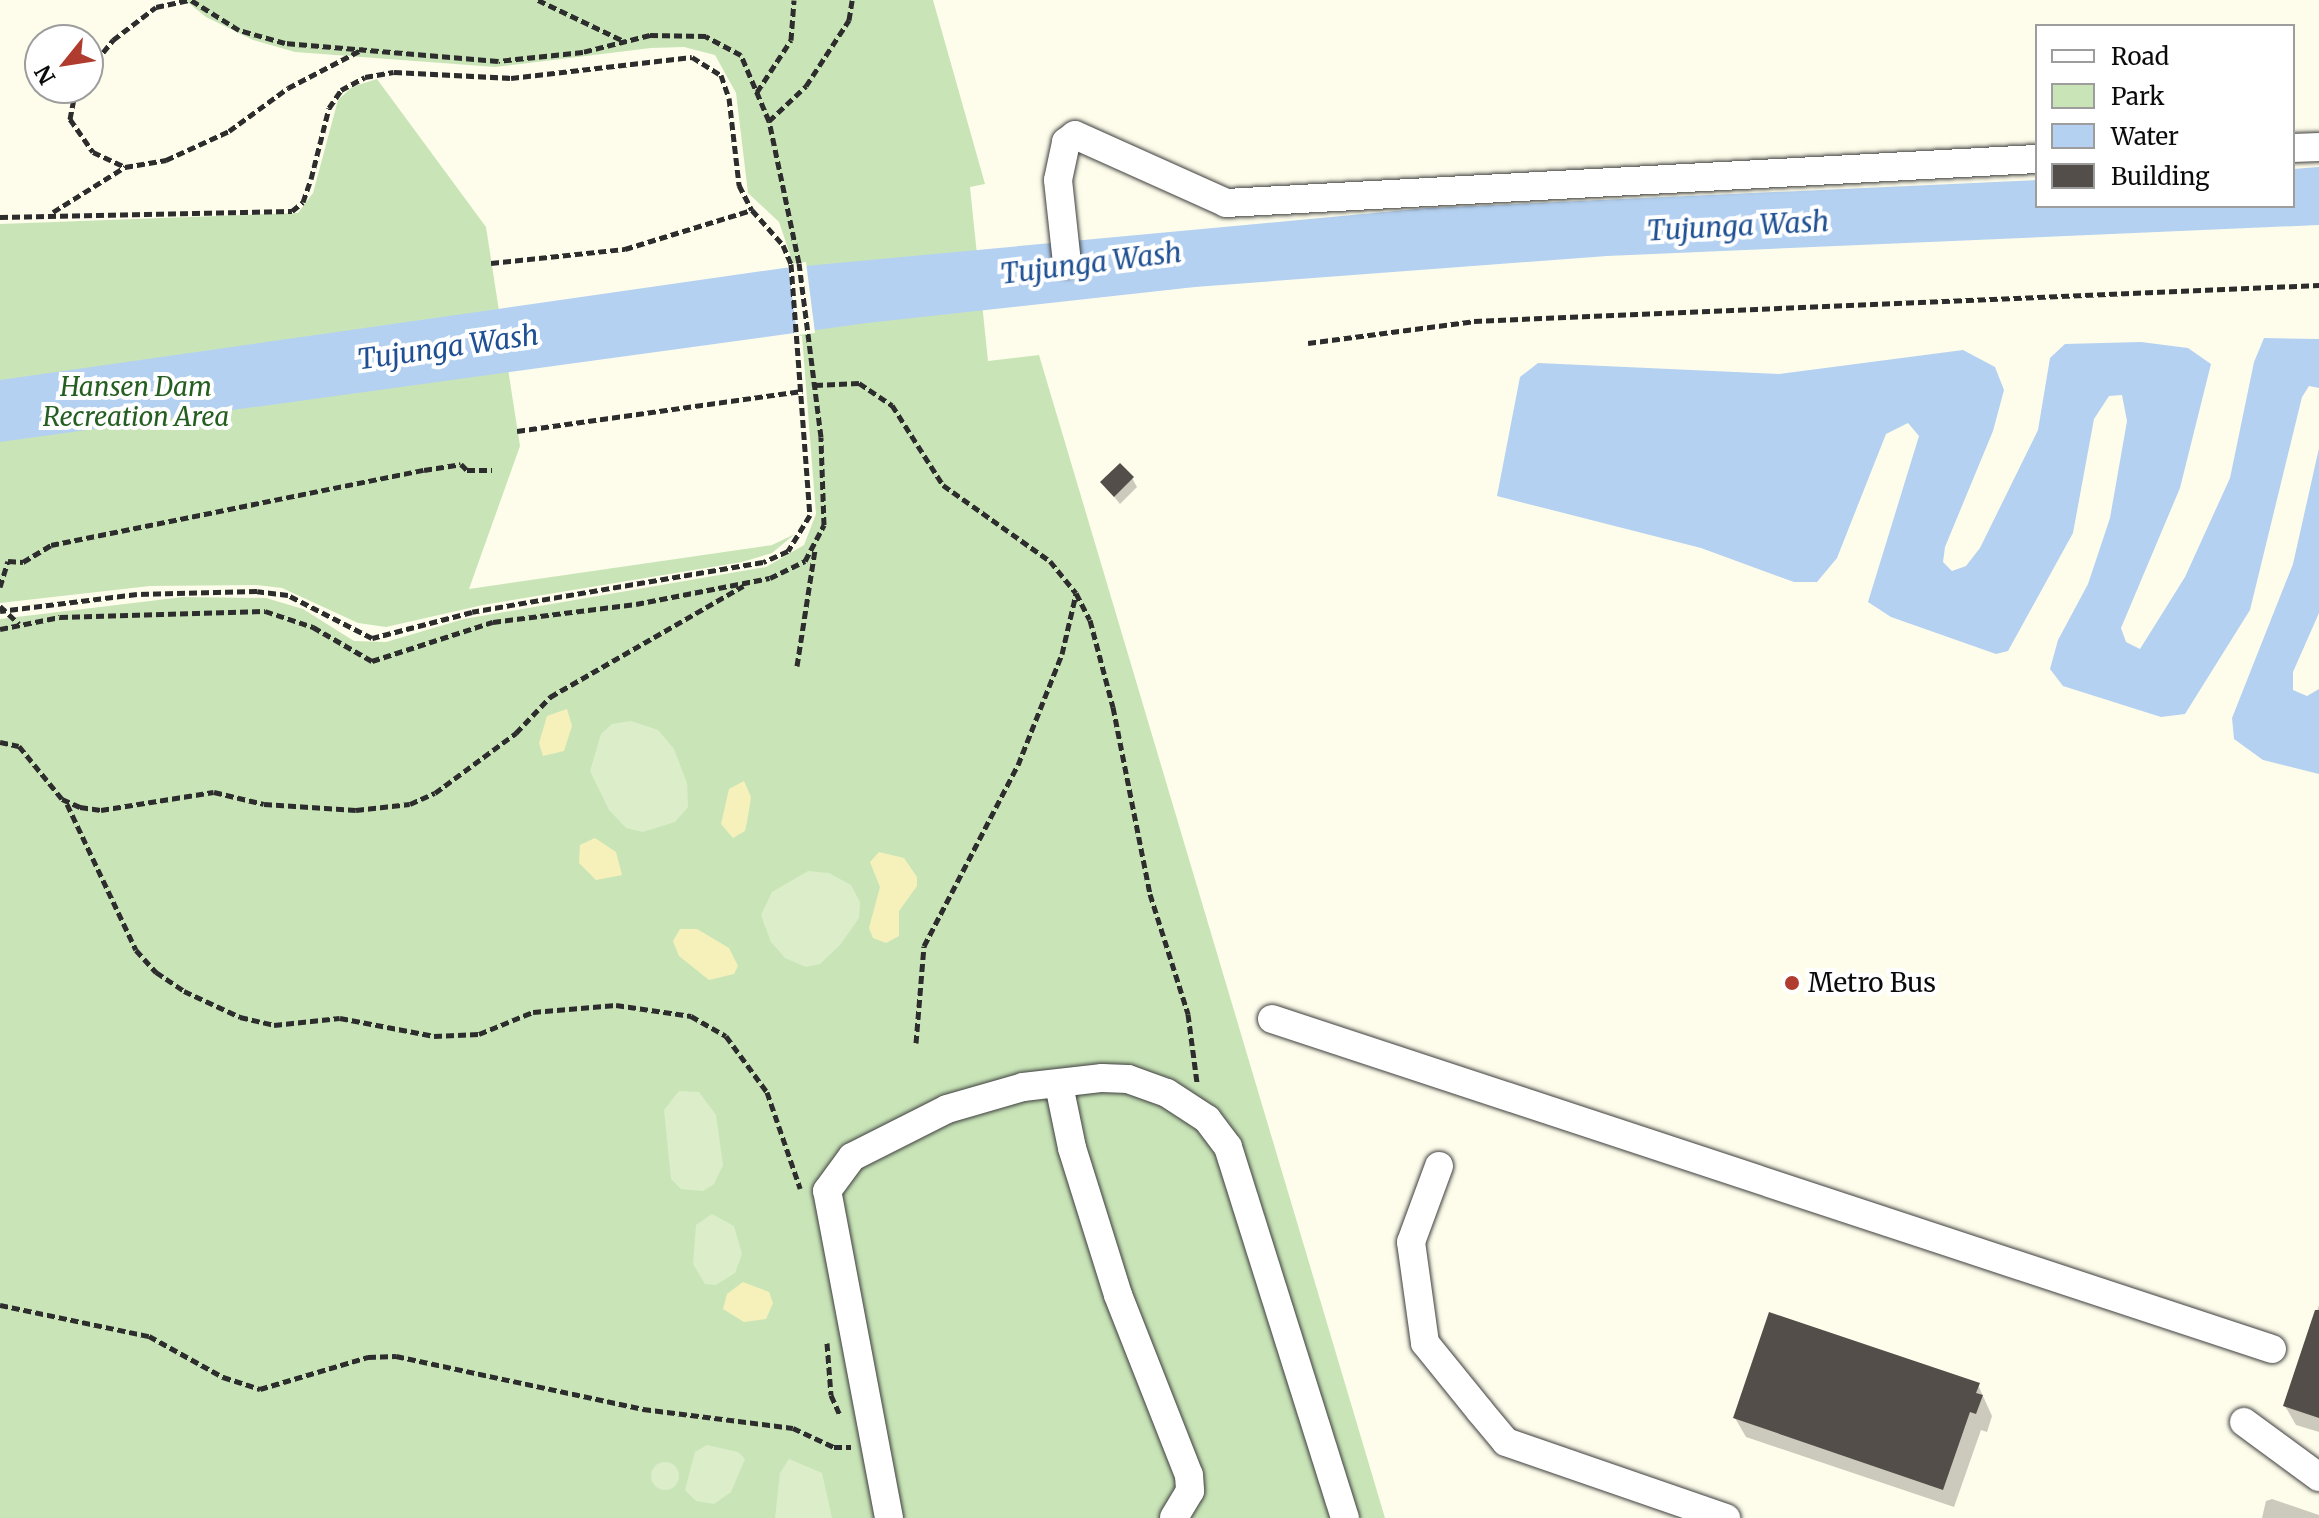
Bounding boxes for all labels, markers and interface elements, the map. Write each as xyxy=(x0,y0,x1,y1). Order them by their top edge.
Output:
north arrow xyxy=(24,24,104,104)
legend xyxy=(2035,24,2295,208)
text: Road xyxy=(2111,41,2169,72)
text: N xyxy=(28,60,61,90)
text: Park xyxy=(2111,81,2164,112)
text: Water xyxy=(2111,121,2179,152)
text: Building xyxy=(2111,161,2210,192)
water label: Tujunga Wash xyxy=(1646,204,1830,248)
water label: Tujunga Wash xyxy=(998,235,1184,291)
water label: Tujunga Wash xyxy=(355,318,541,376)
park label: Hansen Dam Recreation Area xyxy=(43,371,229,432)
place label: Metro Bus xyxy=(1808,967,1936,999)
marker: Metro Bus xyxy=(1783,974,1801,992)

